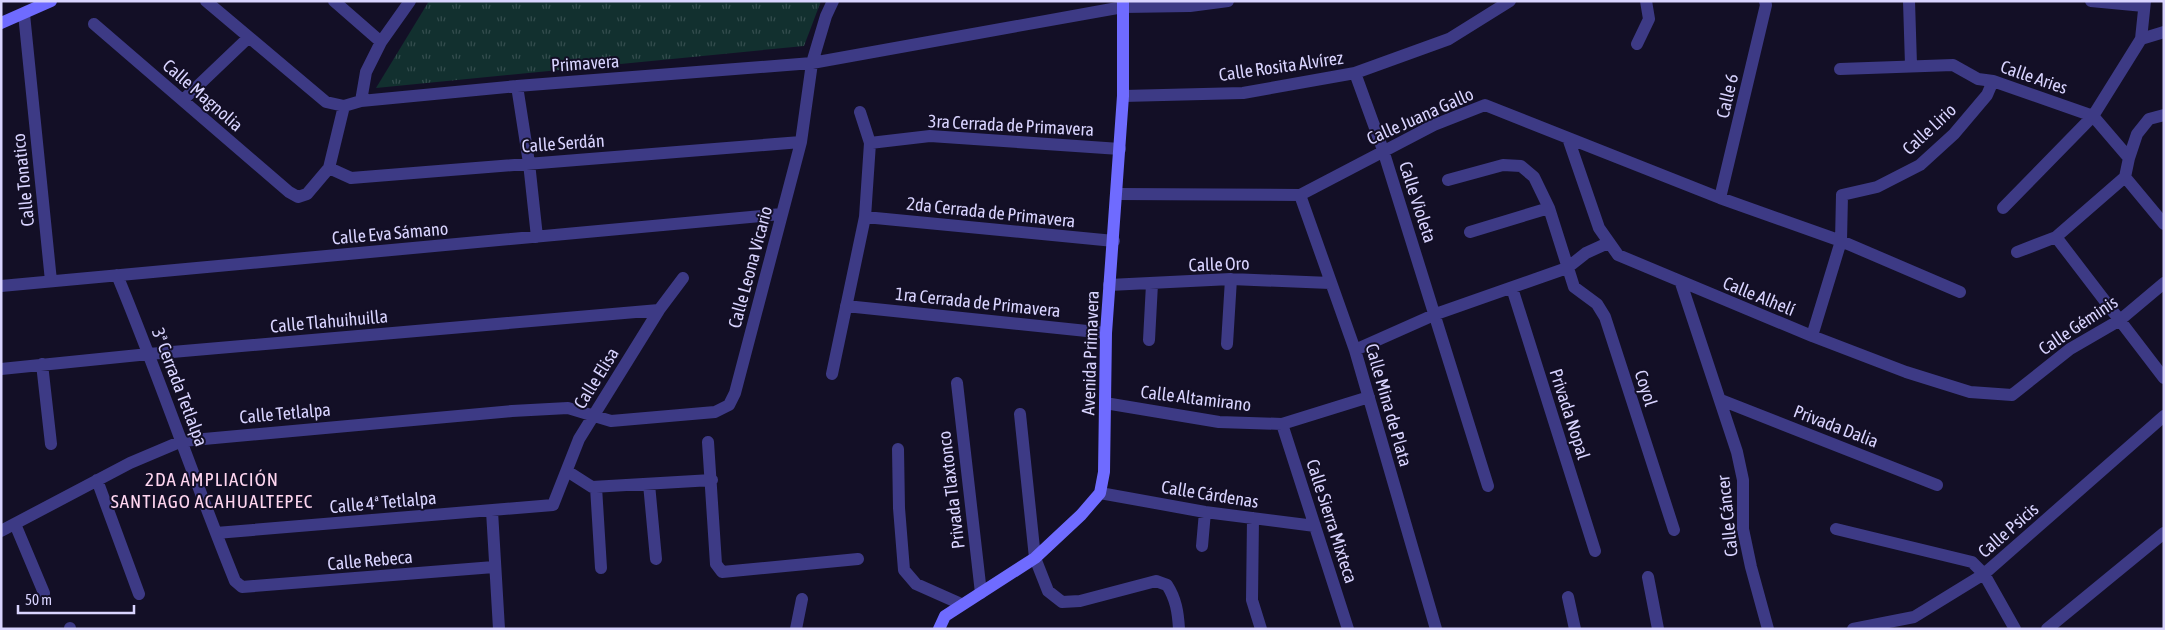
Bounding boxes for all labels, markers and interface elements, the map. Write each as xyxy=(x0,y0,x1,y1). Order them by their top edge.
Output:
street label: Calle Rosita Alvírez xyxy=(1217,47,1345,85)
street label: Primavera xyxy=(550,50,620,76)
street label: Calle Magnolia xyxy=(159,55,247,135)
street label: Calle Aries xyxy=(1998,56,2070,98)
street label: Calle 6 xyxy=(1712,72,1742,120)
street label: Calle Juana Gallo xyxy=(1363,83,1477,149)
street label: Calle Lirio xyxy=(1898,99,1960,159)
street label: 3ra Cerrada de Primavera xyxy=(928,110,1094,140)
street label: Calle Serdán xyxy=(521,130,605,156)
street label: Calle Tonatico xyxy=(8,133,38,227)
street label: Calle Violeta xyxy=(1395,159,1441,245)
street label: 2da Cerrada de Primavera xyxy=(906,193,1076,231)
street label: Calle Leona Vicario xyxy=(724,204,776,330)
street label: Calle Eva Sámano xyxy=(331,217,449,249)
street label: Calle Oro xyxy=(1188,252,1250,276)
street label: Calle Alhelí xyxy=(1720,272,1798,320)
street label: 1ra Cerrada de Primavera xyxy=(894,283,1062,321)
street label: Avenida Primavera xyxy=(1077,290,1103,416)
street label: Calle Géminis xyxy=(2035,291,2121,359)
street label: Calle Tlahuihuilla xyxy=(269,305,389,337)
street label: 3ª Cerrada Tetlalpa xyxy=(148,325,212,449)
street label: Calle Mina de Plata xyxy=(1361,341,1417,469)
street label: Calle Elisa xyxy=(569,344,623,412)
street label: Privada Nopal xyxy=(1545,366,1595,462)
street label: Coyol xyxy=(1630,367,1662,409)
street label: Calle Altamirano xyxy=(1140,381,1252,415)
street label: Calle Tetlalpa xyxy=(239,399,331,427)
street label: Privada Dalia xyxy=(1791,400,1881,452)
street label: Privada Tlaxtonco xyxy=(933,430,969,550)
street label: Calle Sierra Mixteca xyxy=(1302,456,1362,586)
district label: 2DA AMPLIACIÓN SANTIAGO ACAHUALTEPEC xyxy=(111,468,313,512)
street label: Calle Cáncer xyxy=(1712,474,1742,558)
street label: Calle Cárdenas xyxy=(1160,476,1260,512)
street label: Calle 4ª Tetlalpa xyxy=(329,487,437,517)
street label: Calle Psicis xyxy=(1974,498,2042,562)
street label: Calle Rebeca xyxy=(327,546,413,574)
scale bar xyxy=(18,582,134,614)
text: 50 m xyxy=(25,591,52,608)

